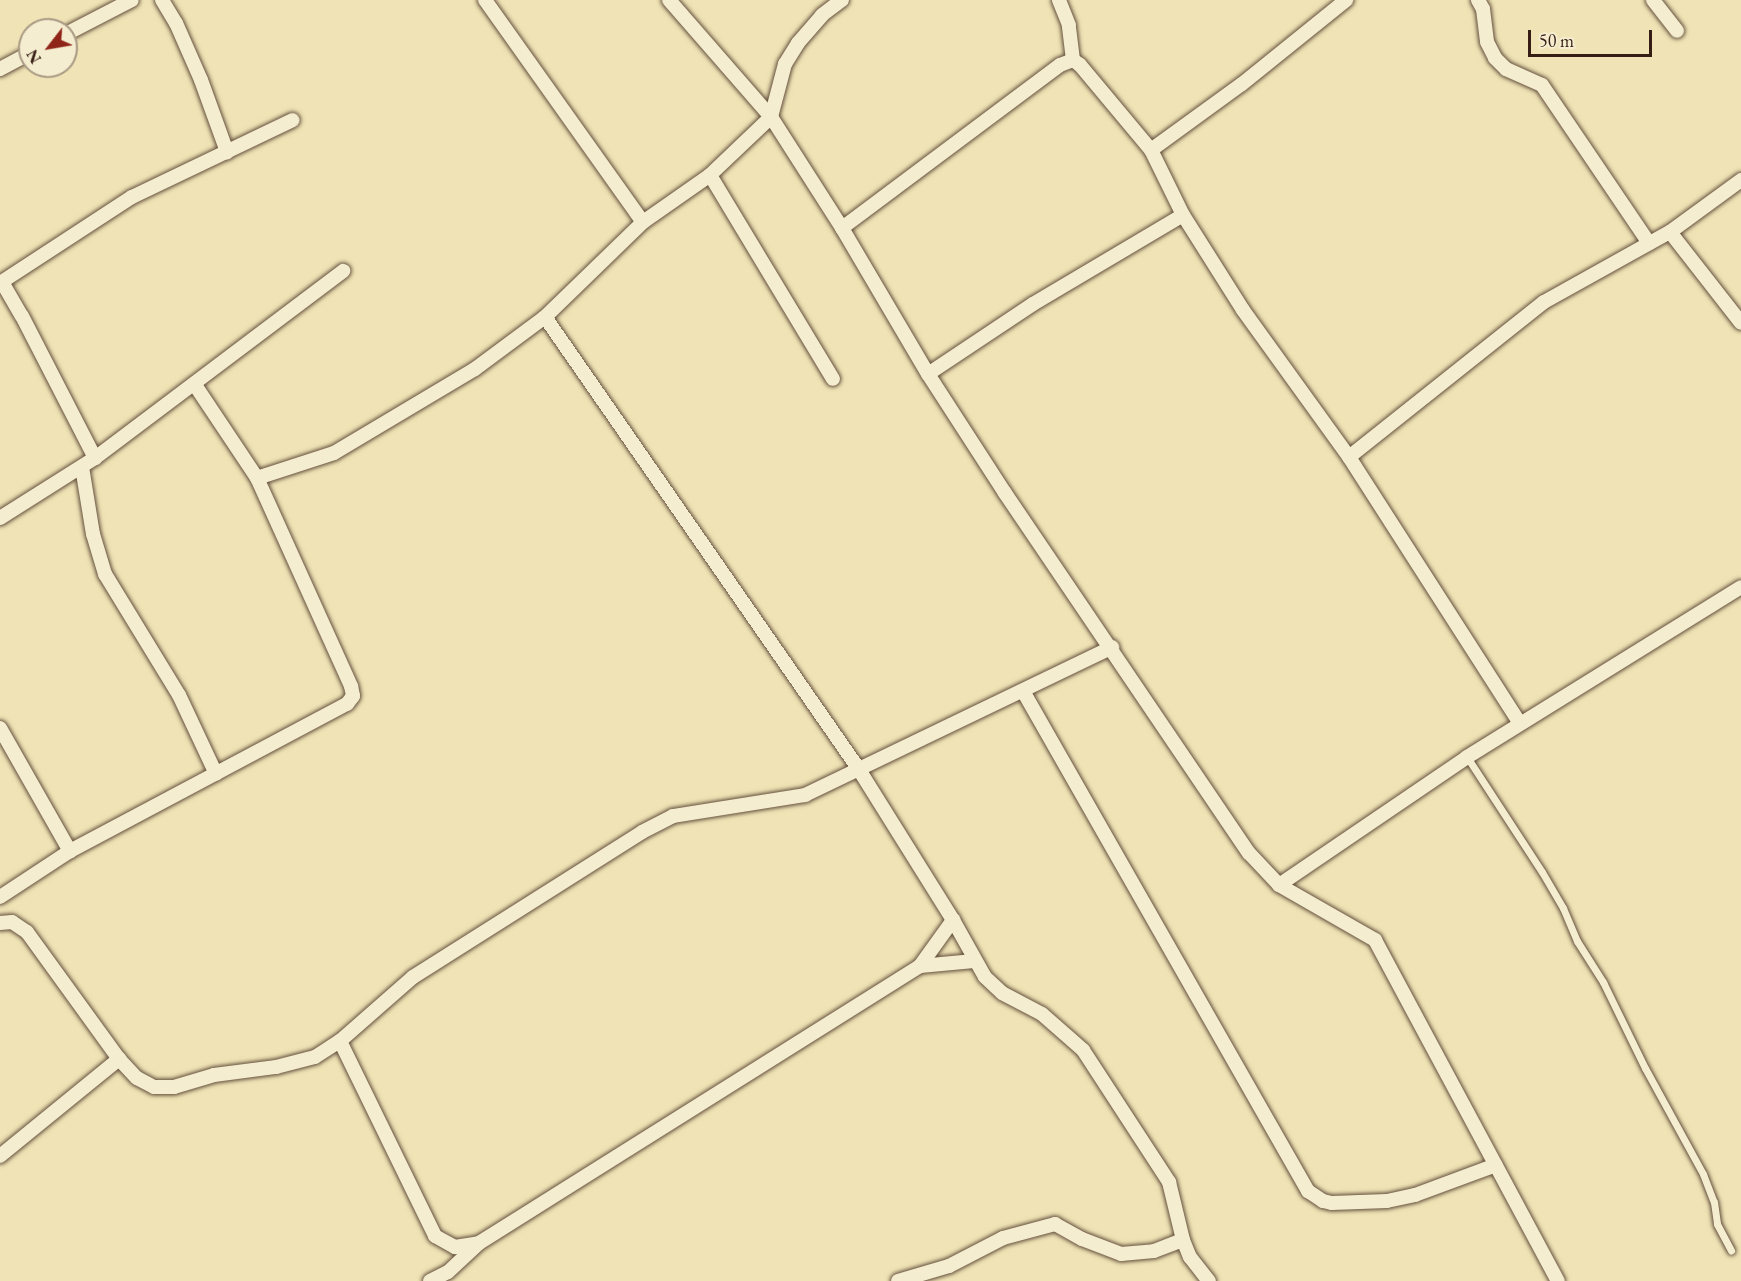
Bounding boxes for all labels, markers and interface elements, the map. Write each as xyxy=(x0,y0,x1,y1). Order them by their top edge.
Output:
north arrow xyxy=(18,18,78,78)
scale bar xyxy=(1531,18,1656,56)
text: 50 m xyxy=(1539,29,1574,52)
text: N xyxy=(22,46,46,67)

